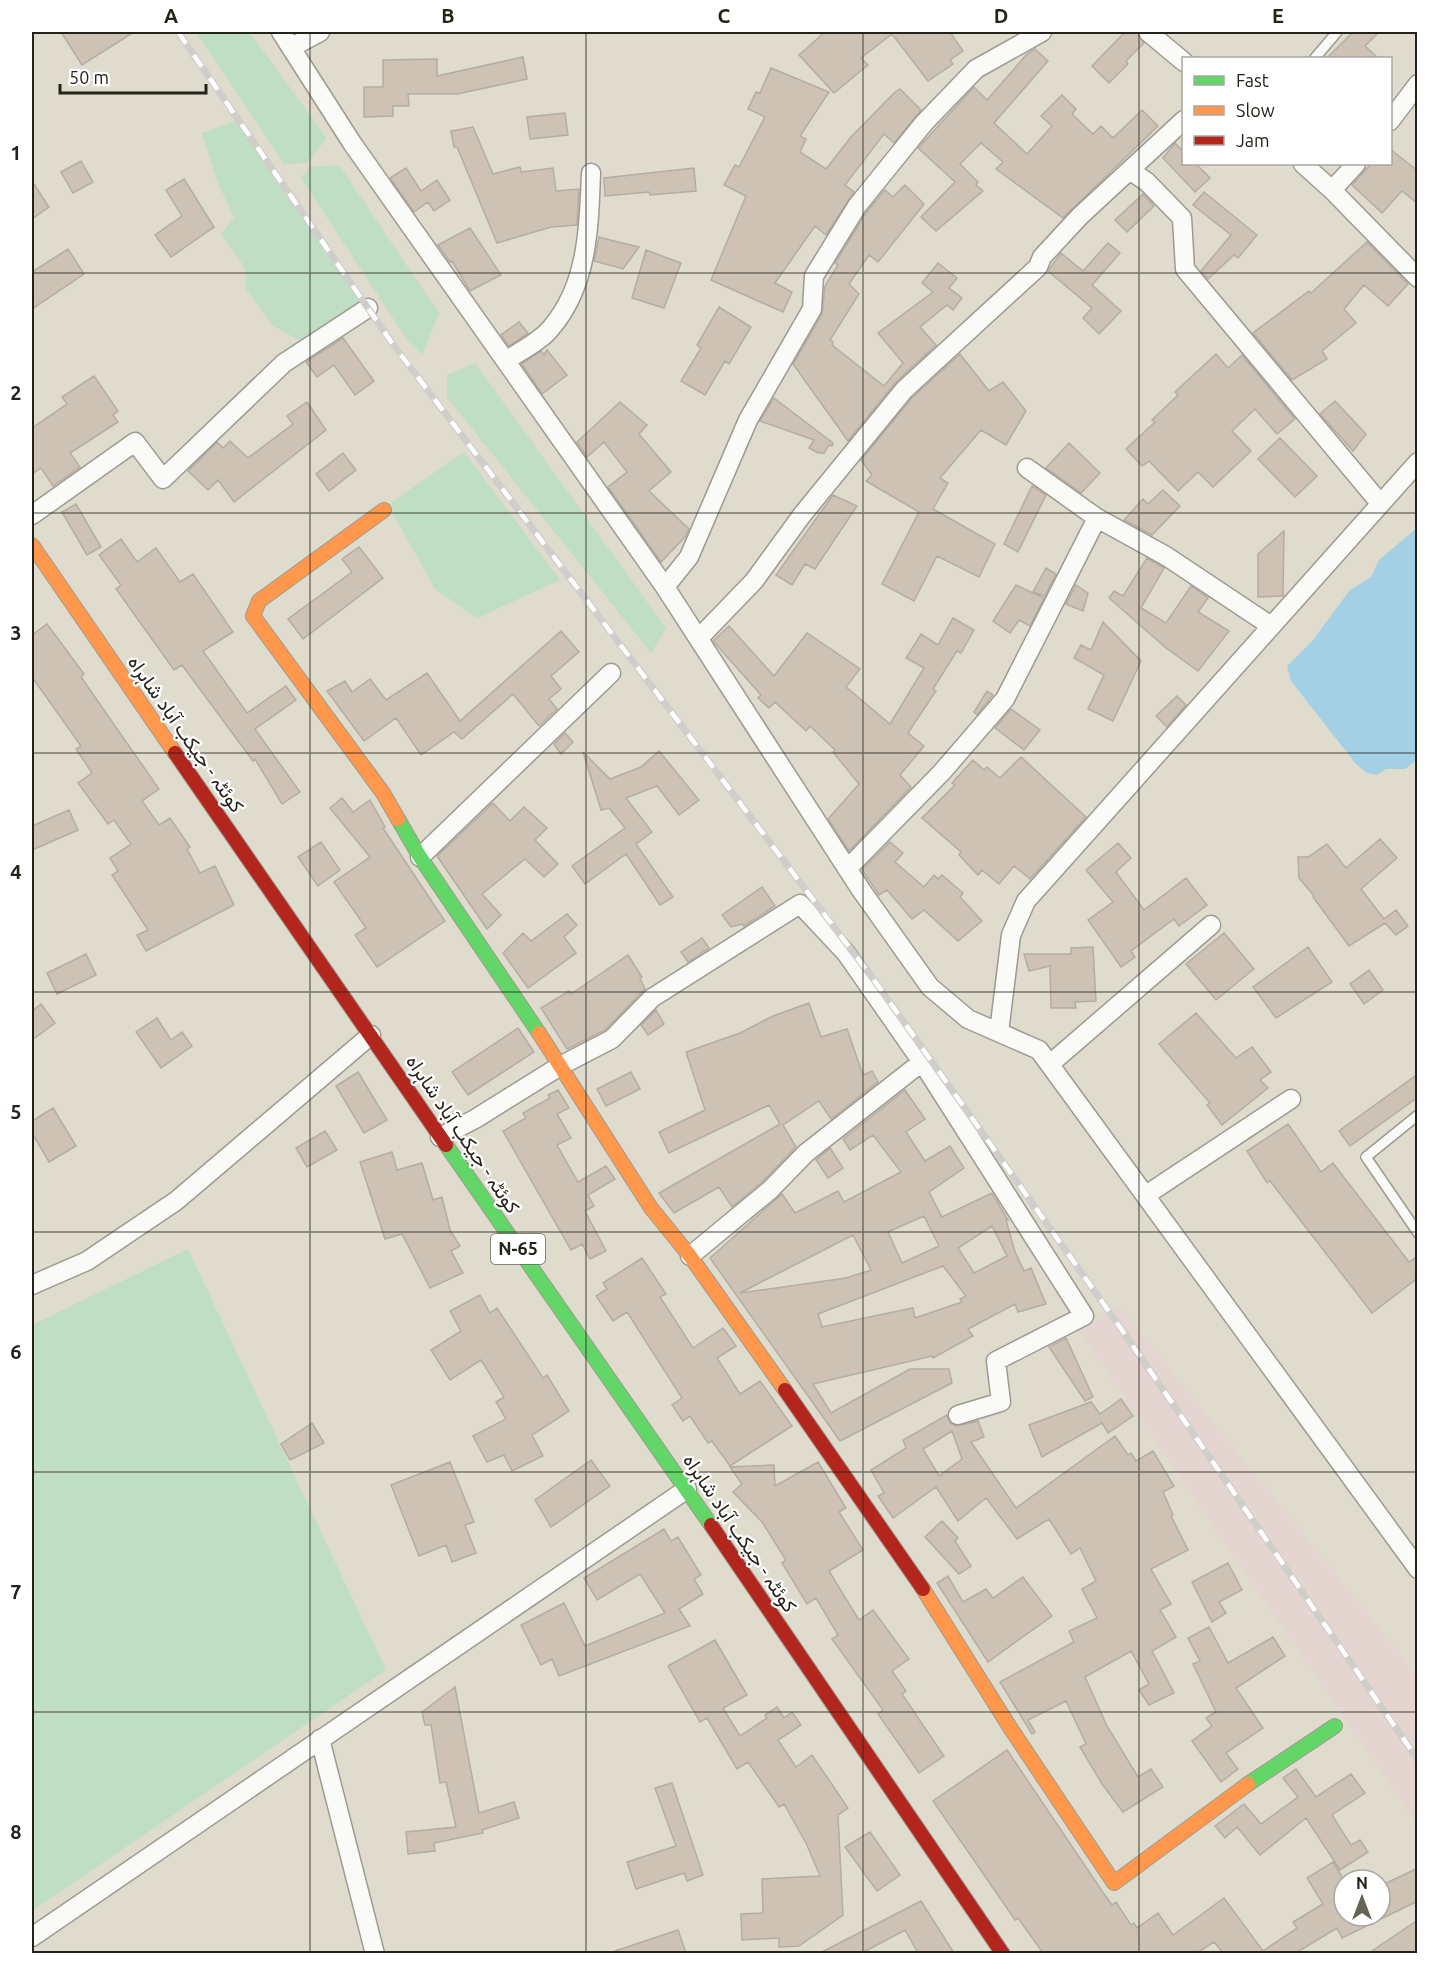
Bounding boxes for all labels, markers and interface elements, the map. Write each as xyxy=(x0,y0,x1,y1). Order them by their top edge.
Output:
text: A xyxy=(164,4,178,27)
text: B xyxy=(441,4,455,27)
text: C xyxy=(718,4,731,27)
text: D xyxy=(994,4,1008,27)
text: E xyxy=(1272,4,1284,27)
scale bar xyxy=(60,57,206,95)
legend xyxy=(1182,57,1392,165)
text: 50 m xyxy=(69,67,109,87)
text: Fast xyxy=(1236,70,1269,90)
text: Slow xyxy=(1236,100,1275,120)
text: Jam xyxy=(1236,130,1270,150)
text: 1 xyxy=(10,141,22,164)
text: 2 xyxy=(10,381,22,404)
text: 3 xyxy=(10,621,22,644)
street label: کوئٹہ - جیکب آباد شاہراہ xyxy=(122,651,249,818)
text: 4 xyxy=(10,860,22,883)
street label: کوئٹہ - جیکب آباد شاہراہ xyxy=(400,1050,525,1218)
text: 5 xyxy=(10,1100,22,1123)
road number: N-65 xyxy=(491,1234,545,1264)
text: 6 xyxy=(10,1340,22,1363)
street label: کوئٹہ - جیکب آباد شاہراہ xyxy=(677,1449,802,1617)
text: 7 xyxy=(10,1580,22,1603)
text: 8 xyxy=(10,1820,22,1843)
north arrow xyxy=(1332,1868,1392,1928)
text: N xyxy=(1356,1874,1368,1892)

